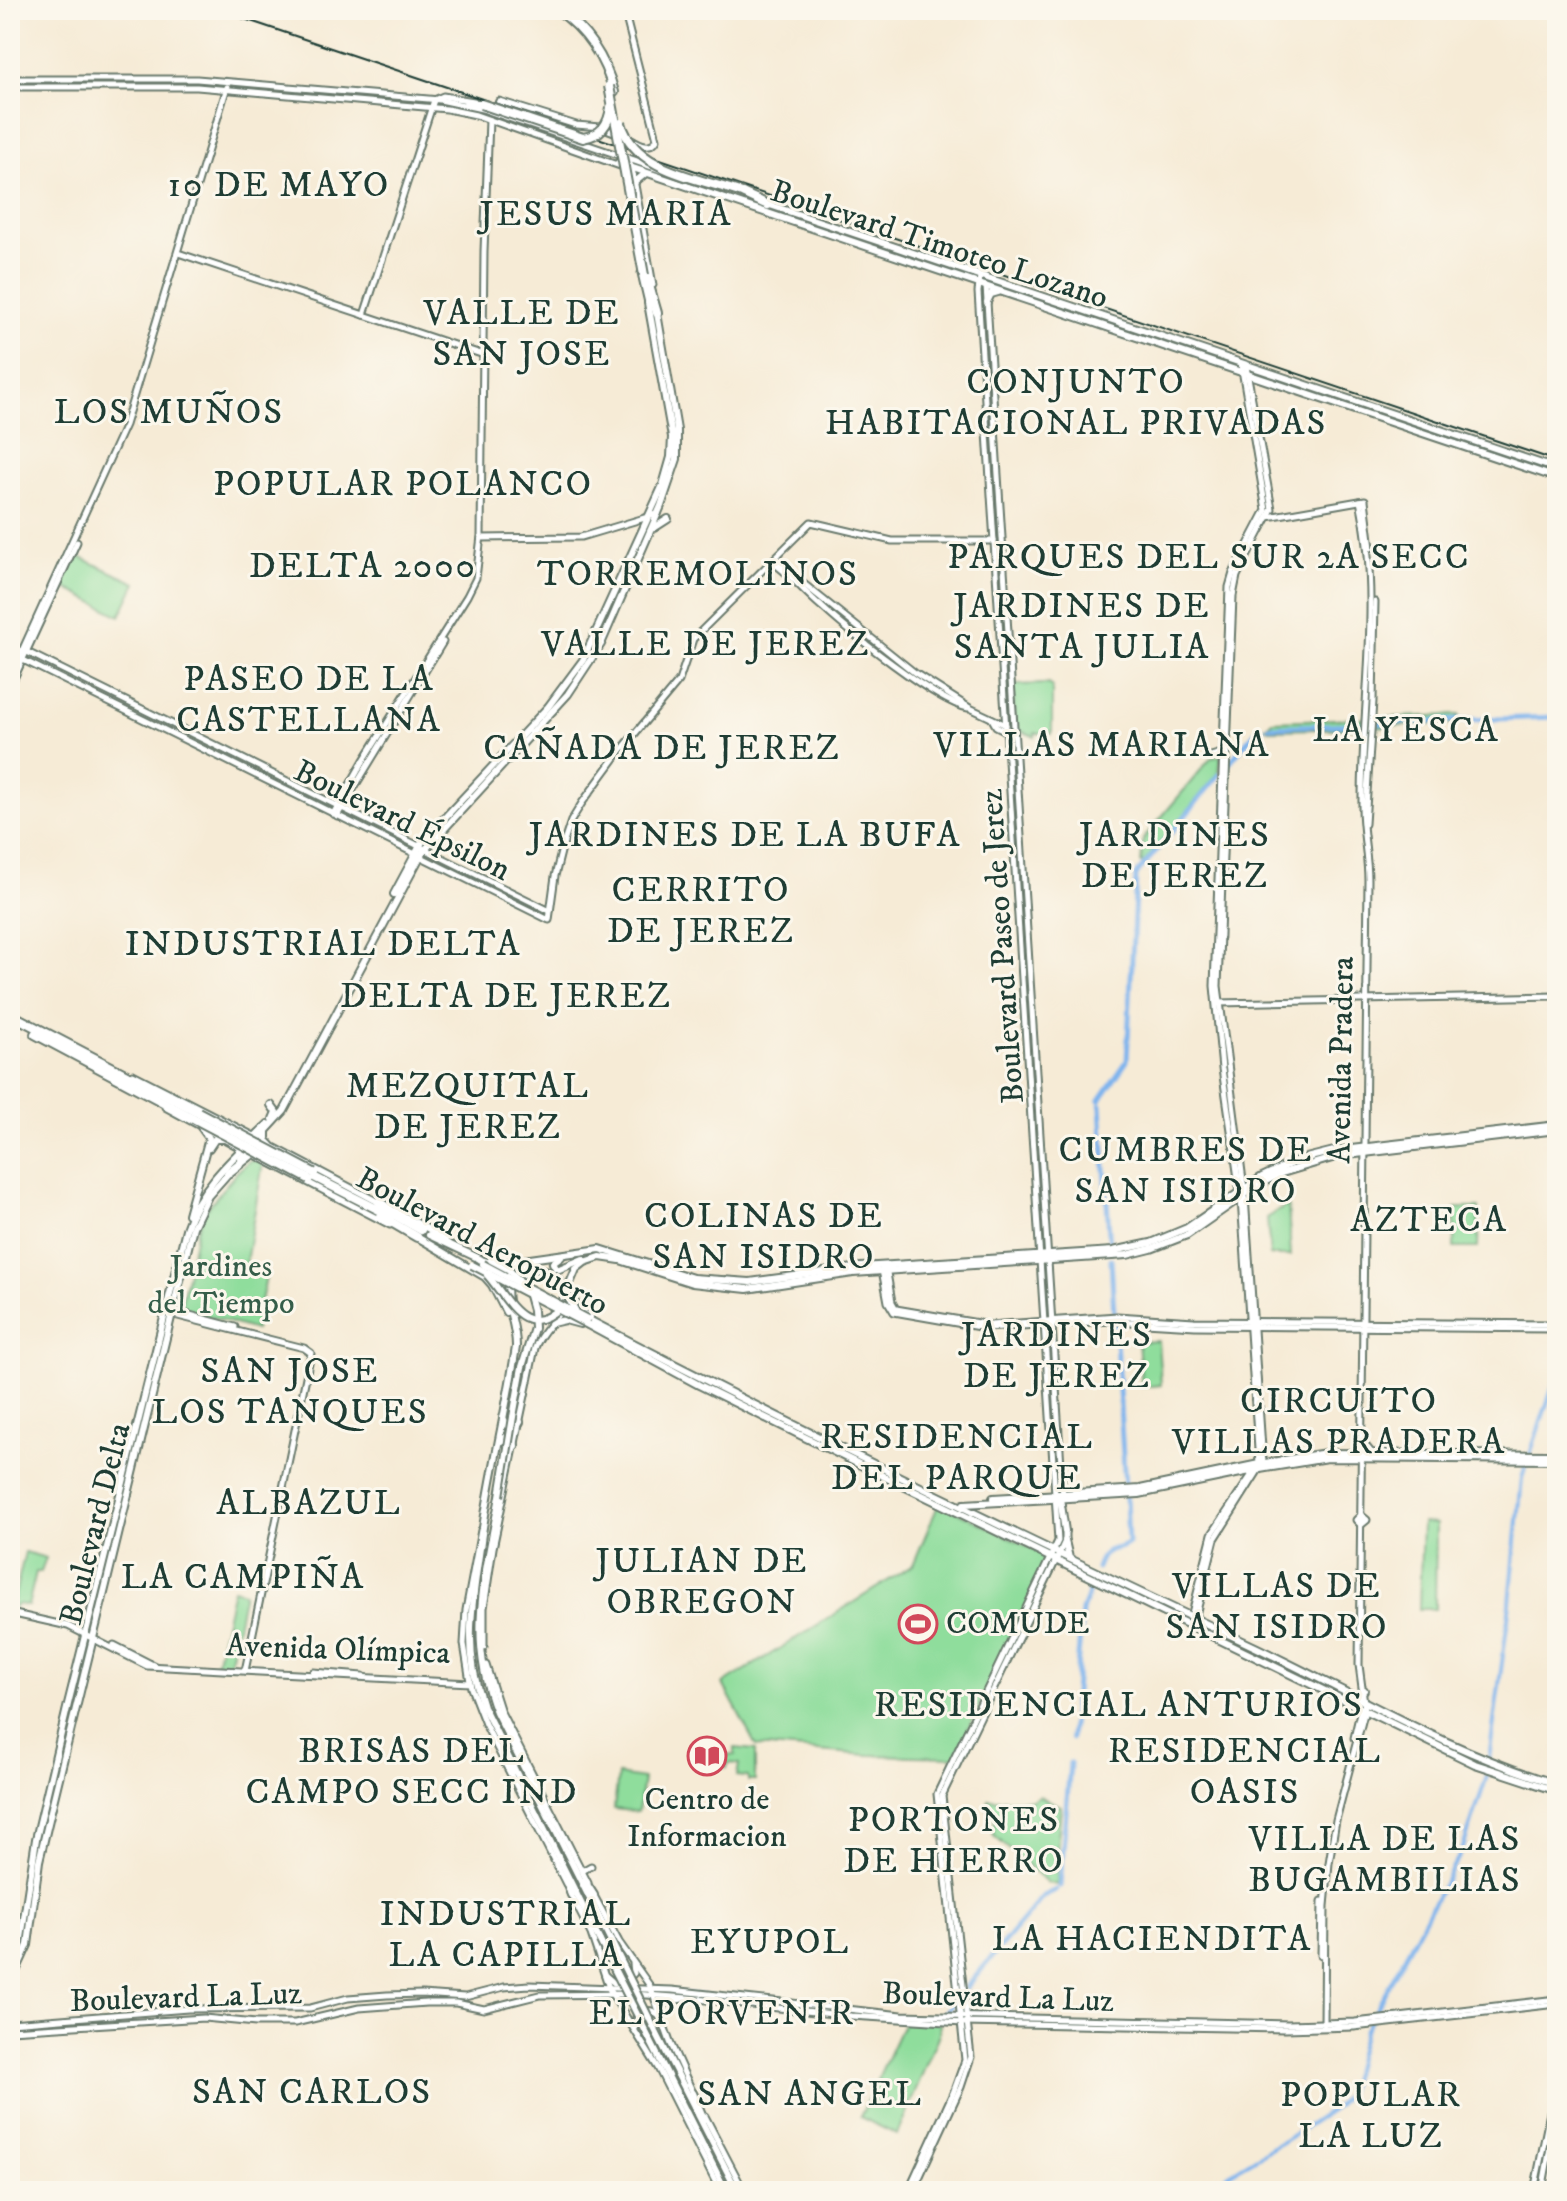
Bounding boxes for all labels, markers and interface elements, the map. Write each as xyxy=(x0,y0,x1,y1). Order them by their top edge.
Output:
district label: 10 DE MAYO xyxy=(168,163,390,208)
street label: Boulevard Timoteo Lozano xyxy=(765,172,1113,318)
district label: JESUS MARIA xyxy=(477,192,732,237)
district label: VALLE DE SAN JOSE xyxy=(422,291,621,377)
district label: CONJUNTO HABITACIONAL PRIVADAS xyxy=(825,360,1327,446)
district label: LOS MUÑOS xyxy=(54,390,284,435)
district label: POPULAR POLANCO xyxy=(213,462,593,507)
district label: PARQUES DEL SUR 2A SECC xyxy=(947,535,1471,580)
district label: DELTA 2000 xyxy=(249,544,477,589)
district label: TORREMOLINOS xyxy=(537,552,859,597)
district label: JARDINES DE SANTA JULIA xyxy=(950,584,1211,670)
district label: VALLE DE JEREZ xyxy=(540,622,871,667)
district label: PASEO DE LA CASTELLANA xyxy=(176,657,442,743)
district label: LA YESCA xyxy=(1312,708,1500,753)
district label: VILLAS MARIANA xyxy=(933,723,1270,768)
district label: CAÑADA DE JEREZ xyxy=(483,726,841,771)
street label: Boulevard Épsilon xyxy=(287,751,517,891)
street label: Boulevard Paseo de Jerez xyxy=(972,787,1034,1105)
district label: JARDINES DE LA BUFA xyxy=(526,813,961,858)
district label: JARDINES DE JEREZ xyxy=(1076,813,1271,899)
district label: CERRITO DE JEREZ xyxy=(607,868,795,954)
district label: INDUSTRIAL DELTA xyxy=(125,922,521,967)
street label: Avenida Pradera xyxy=(1320,956,1364,1164)
district label: DELTA DE JEREZ xyxy=(340,974,672,1019)
district label: MEZQUITAL DE JEREZ xyxy=(346,1064,590,1150)
district label: CUMBRES DE SAN ISIDRO xyxy=(1058,1128,1314,1214)
street label: Boulevard Aeropuerto xyxy=(349,1159,615,1325)
district label: COLINAS DE SAN ISIDRO xyxy=(644,1194,884,1280)
district label: AZTECA xyxy=(1350,1198,1508,1243)
park label: Jardines del Tiempo xyxy=(148,1247,294,1324)
district label: JARDINES DE JEREZ xyxy=(958,1313,1153,1399)
district label: SAN JOSE LOS TANQUES xyxy=(151,1349,429,1435)
district label: CIRCUITO VILLAS PRADERA xyxy=(1171,1379,1506,1465)
district label: RESIDENCIAL DEL PARQUE xyxy=(820,1415,1094,1501)
street label: Boulevard Delta xyxy=(52,1418,141,1629)
district label: ALBAZUL xyxy=(216,1481,402,1526)
district label: JULIAN DE OBREGON xyxy=(592,1539,809,1625)
district label: LA CAMPIÑA xyxy=(121,1555,365,1600)
district label: VILLAS DE SAN ISIDRO xyxy=(1165,1564,1389,1650)
sports icon: COMUDE xyxy=(897,1603,939,1645)
place label: COMUDE xyxy=(946,1604,1090,1644)
street label: Avenida Olímpica xyxy=(225,1626,451,1674)
district label: RESIDENCIAL ANTURIOS xyxy=(874,1683,1364,1728)
district label: BRISAS DEL CAMPO SECC IND xyxy=(245,1729,579,1815)
district label: RESIDENCIAL OASIS xyxy=(1108,1729,1382,1815)
library icon: Centro de Informacion xyxy=(686,1735,728,1777)
place label: Centro de Informacion xyxy=(627,1780,787,1857)
district label: PORTONES DE HIERRO xyxy=(843,1798,1065,1884)
district label: VILLA DE LAS BUGAMBILIAS xyxy=(1248,1817,1522,1903)
district label: INDUSTRIAL LA CAPILLA xyxy=(380,1892,632,1978)
district label: LA HACIENDITA xyxy=(992,1917,1312,1962)
district label: EYUPOL xyxy=(690,1920,850,1965)
street label: Boulevard La Luz xyxy=(69,1974,303,2022)
street label: Boulevard La Luz xyxy=(881,1974,1115,2022)
district label: EL PORVENIR xyxy=(588,1991,856,2036)
district label: SAN CARLOS xyxy=(192,2070,432,2115)
district label: SAN ANGEL xyxy=(697,2072,923,2117)
district label: POPULAR LA LUZ xyxy=(1280,2073,1462,2159)

